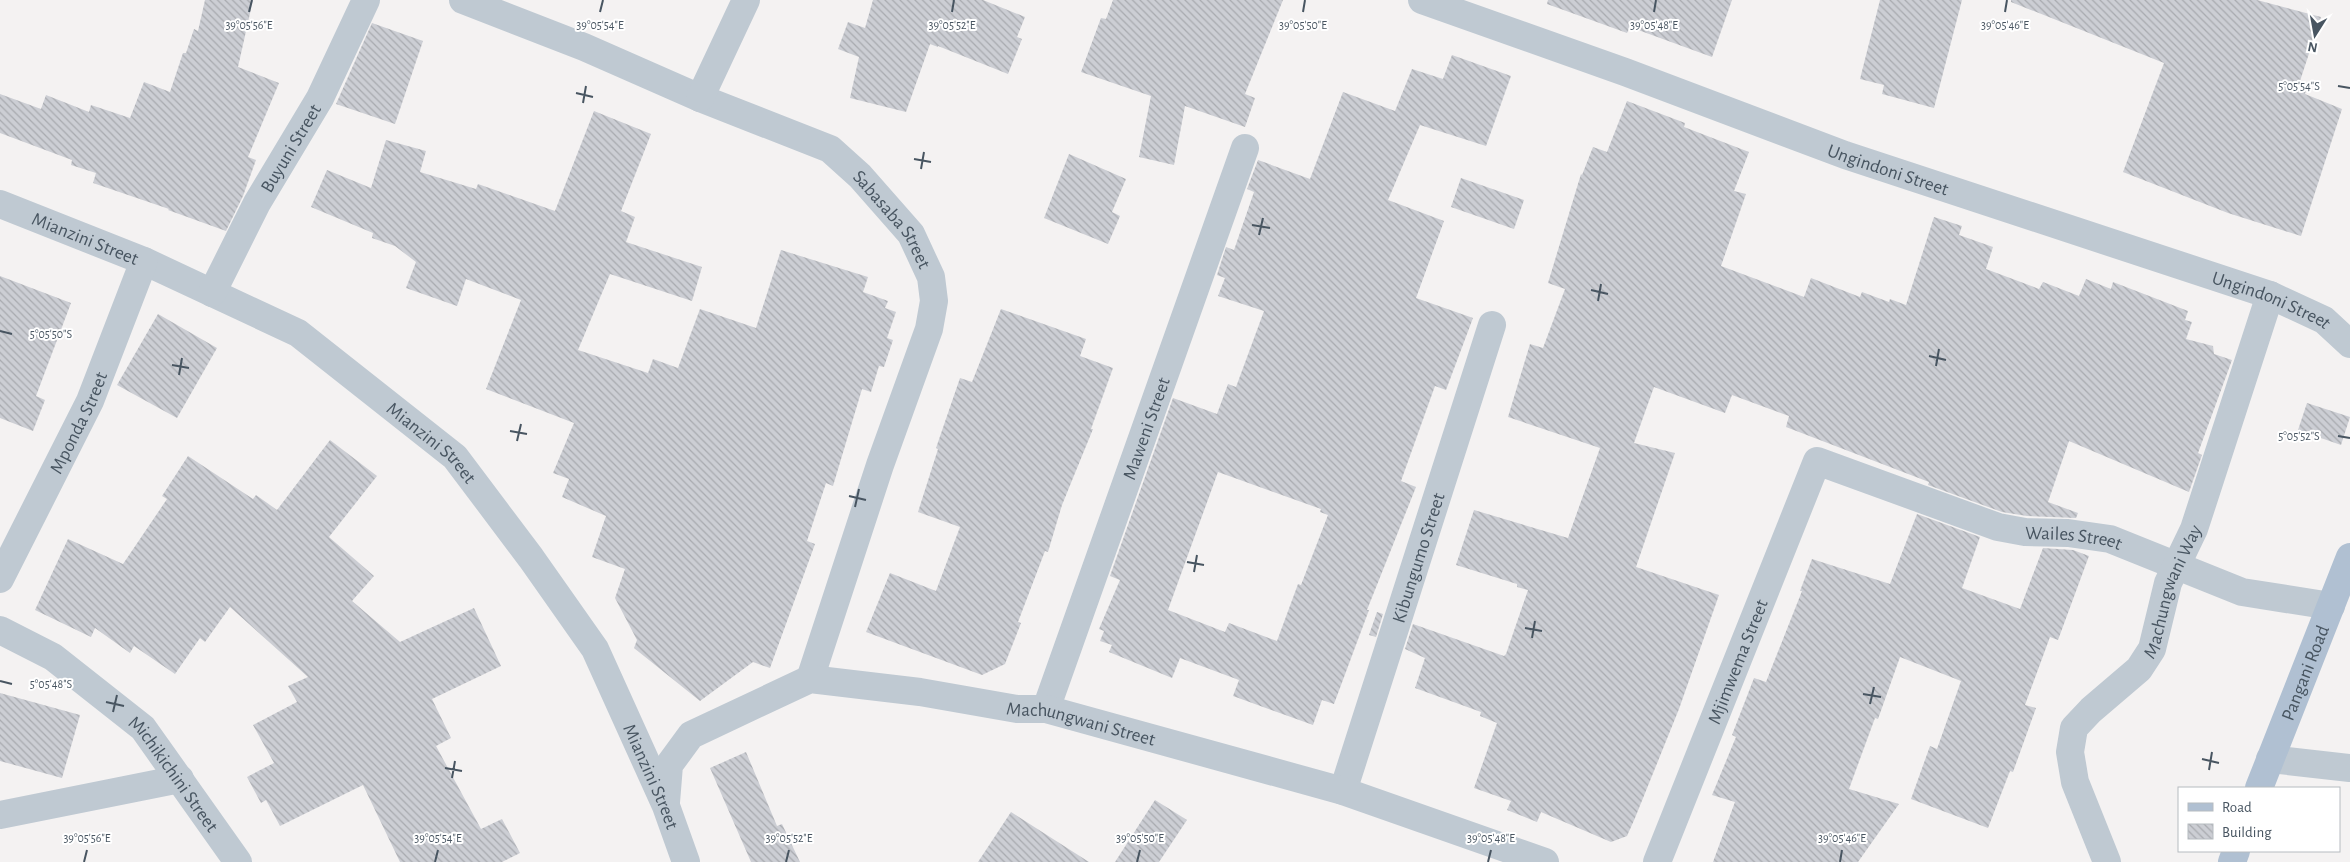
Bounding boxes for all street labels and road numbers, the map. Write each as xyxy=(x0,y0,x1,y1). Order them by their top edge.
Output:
street label: Buyuni Street xyxy=(258,101,325,196)
street label: Ungindoni Street xyxy=(1825,141,1951,199)
street label: Sabasaba Street xyxy=(849,167,934,272)
street label: Mianzini Street xyxy=(29,210,141,269)
street label: Ungindoni Street xyxy=(2209,269,2334,333)
street label: Mponda Street xyxy=(47,370,111,477)
street label: Maweni Street xyxy=(1120,375,1174,482)
street label: Mianzini Street xyxy=(383,399,479,487)
street label: Kibungumo Street xyxy=(1389,491,1449,625)
street label: Machungwani Way xyxy=(2140,522,2206,663)
street label: Wailes Street xyxy=(2025,524,2125,554)
street label: Mjimwema Street xyxy=(1705,597,1772,727)
street label: Pangani Road xyxy=(2279,623,2333,724)
street label: Machungwani Street xyxy=(1005,699,1157,750)
street label: Michikichini Street xyxy=(125,713,221,836)
street label: Mianzini Street xyxy=(619,721,681,832)

